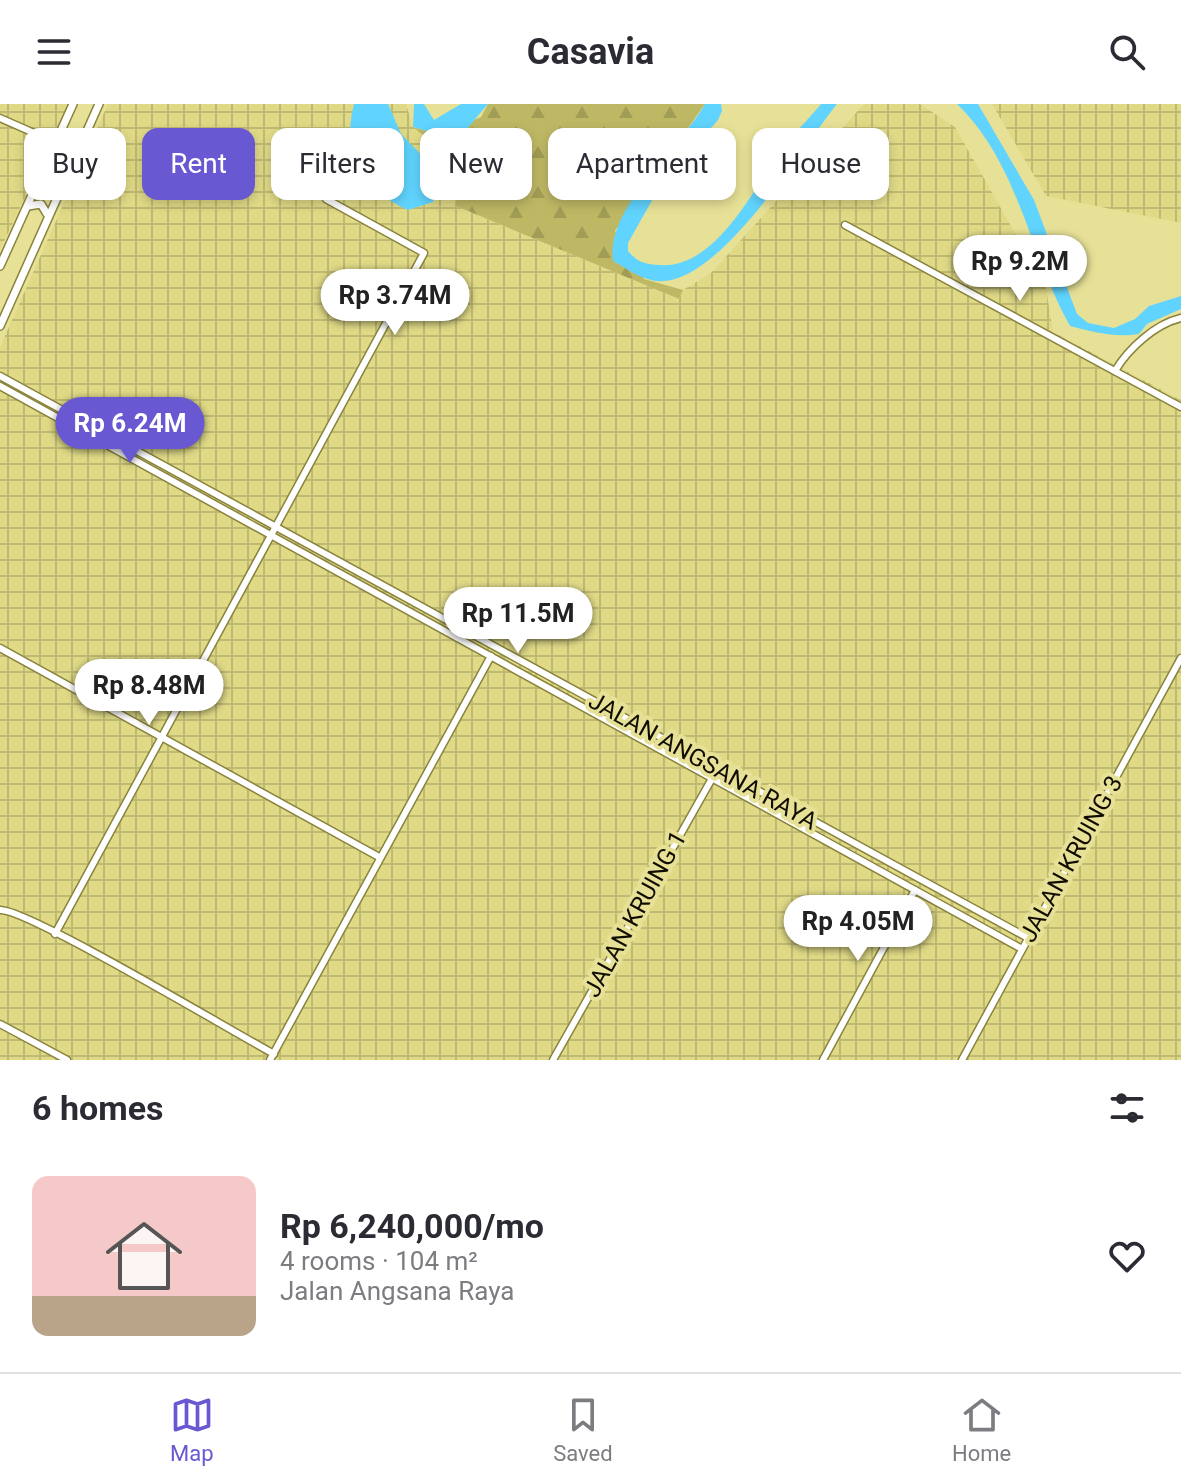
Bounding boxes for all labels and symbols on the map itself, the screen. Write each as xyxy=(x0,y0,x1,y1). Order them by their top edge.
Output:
pin: Rp 9.2M xyxy=(946,235,1094,303)
pin: Rp 3.74M xyxy=(312,269,478,337)
pin: Rp 6.24M xyxy=(47,397,213,465)
pin: Rp 11.5M xyxy=(435,587,601,655)
pin: Rp 8.48M xyxy=(66,659,232,727)
street label: JALAN ANGSANA RAYA xyxy=(584,687,822,836)
street label: JALAN KRUING 3 xyxy=(1014,771,1128,947)
street label: JALAN KRUING 1 xyxy=(578,826,692,1002)
pin: Rp 4.05M xyxy=(775,895,941,963)

